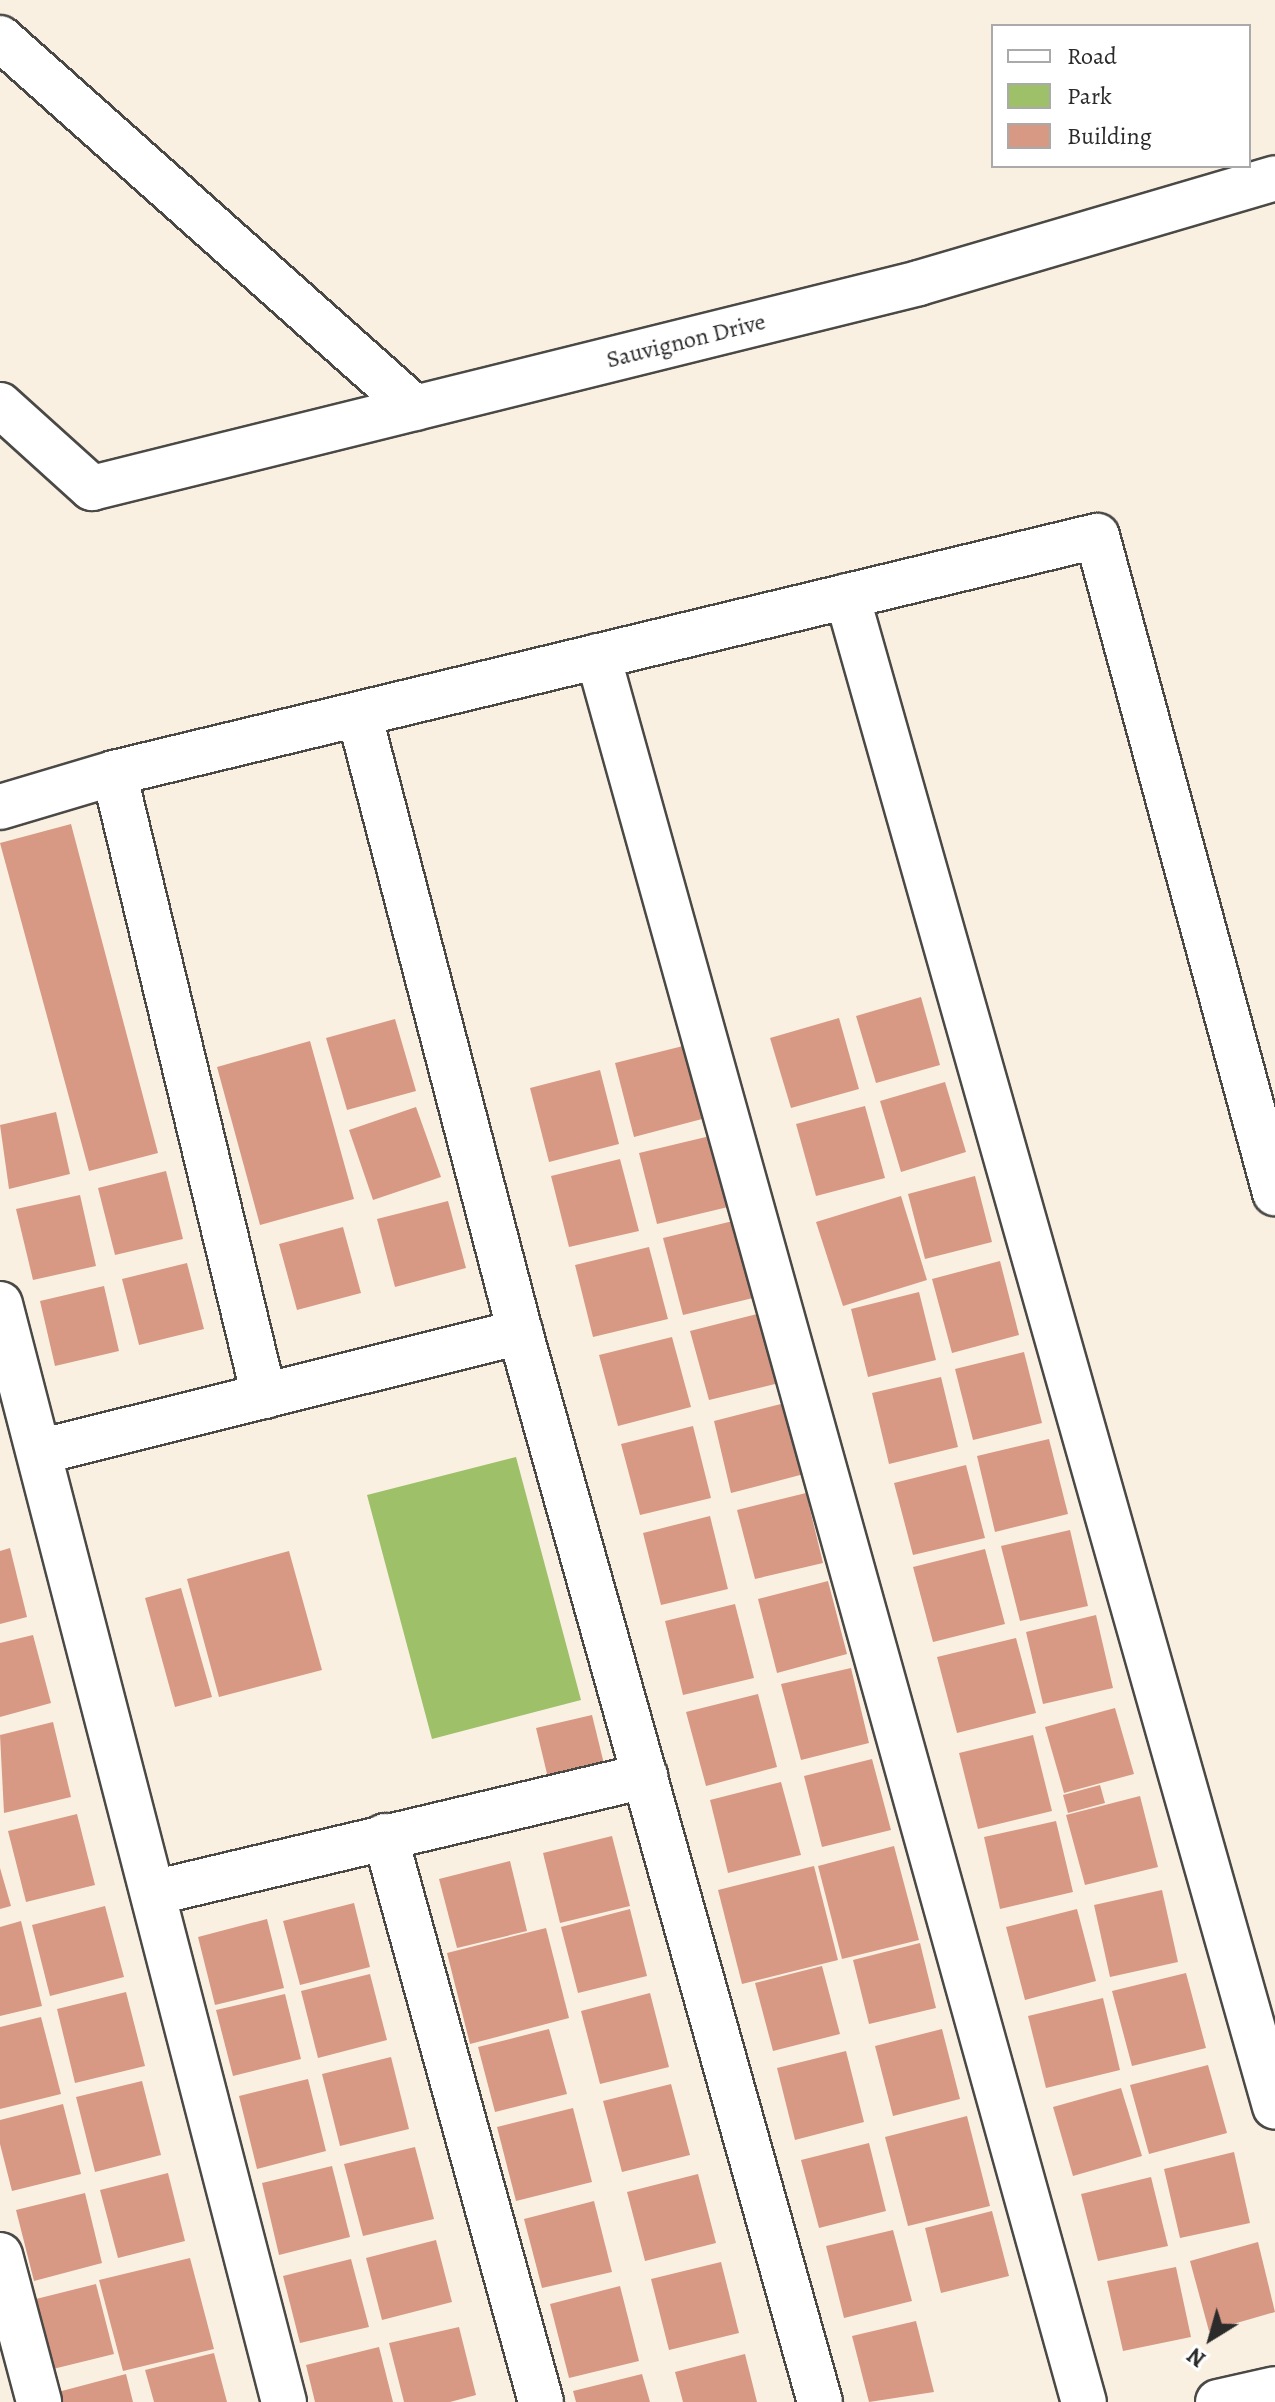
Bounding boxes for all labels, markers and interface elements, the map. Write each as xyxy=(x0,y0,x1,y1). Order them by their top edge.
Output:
legend xyxy=(991,24,1251,168)
text: Road xyxy=(1067,40,1117,72)
text: Park xyxy=(1067,80,1112,112)
text: Building xyxy=(1067,120,1152,152)
street label: Sauvignon Drive xyxy=(604,307,768,375)
north arrow xyxy=(1171,2298,1251,2378)
text: N xyxy=(1181,2340,1212,2374)

